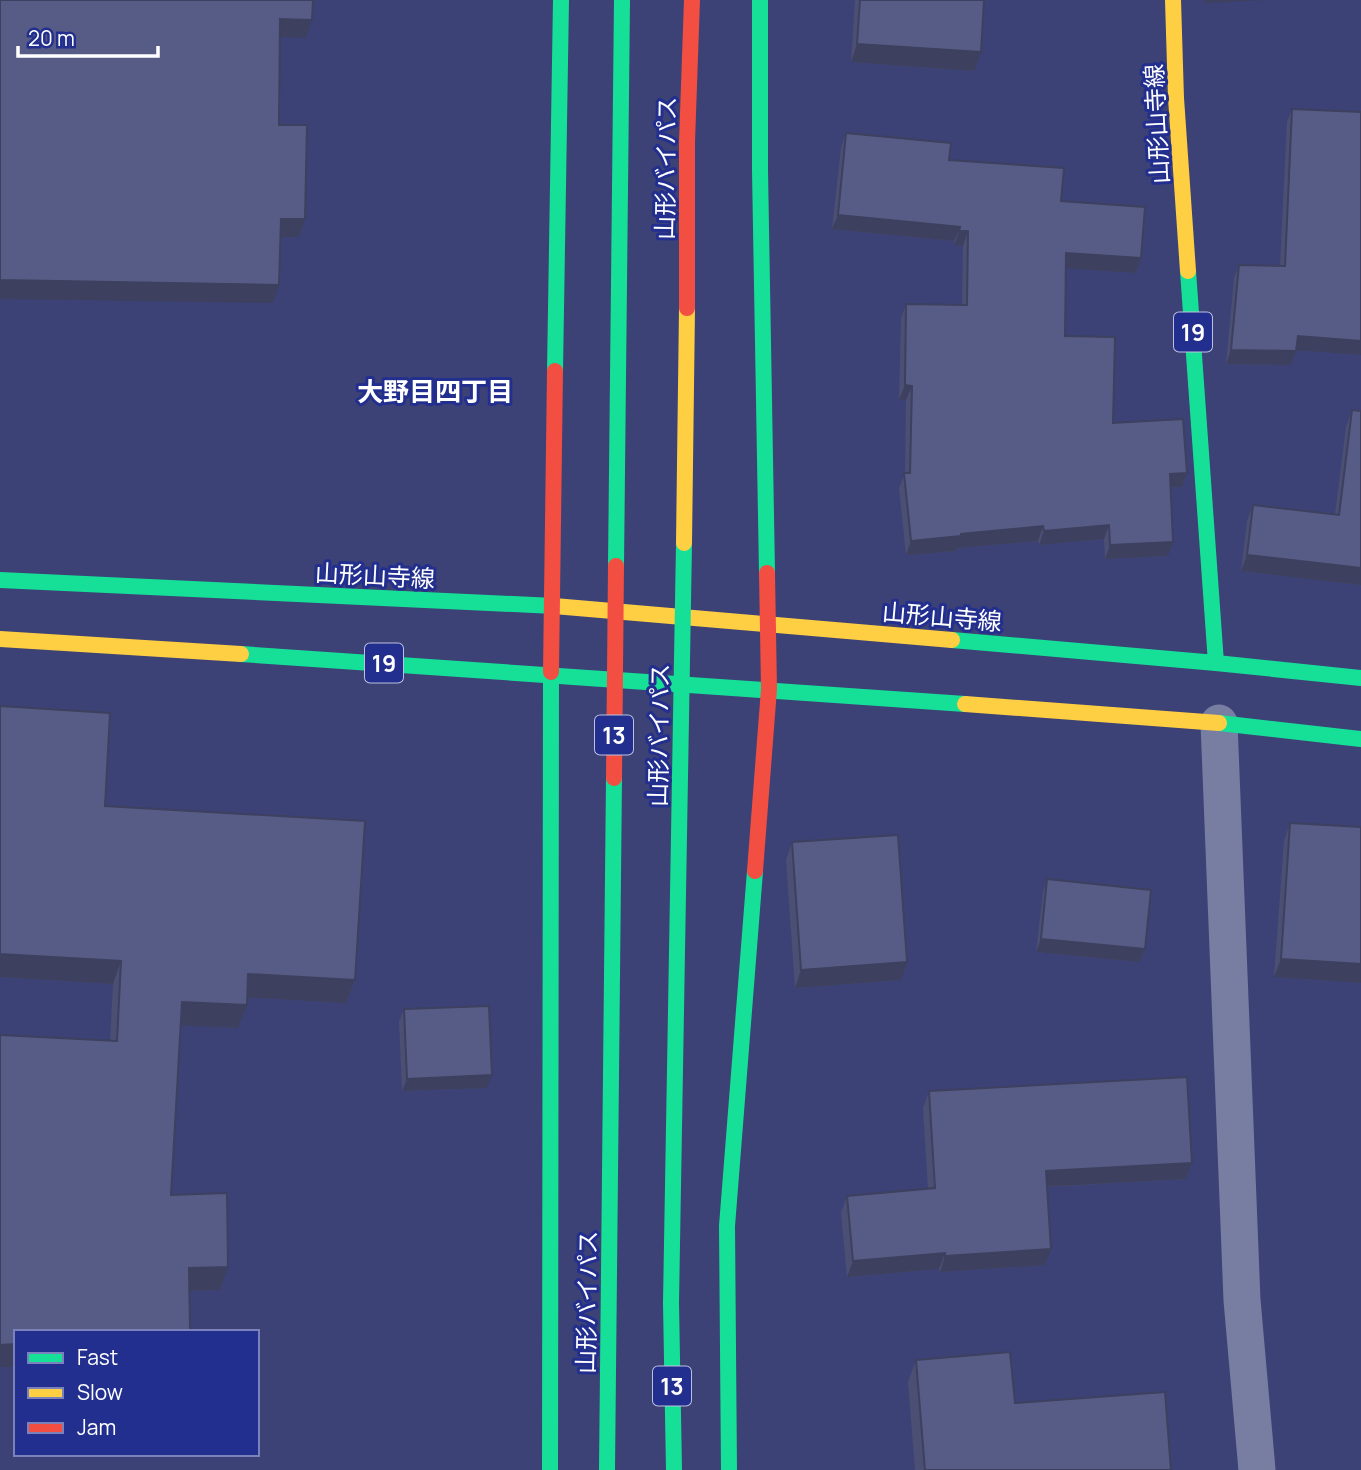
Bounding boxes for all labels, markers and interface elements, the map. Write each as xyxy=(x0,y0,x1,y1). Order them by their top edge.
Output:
scale bar xyxy=(18,14,158,58)
text: 20 m xyxy=(28,24,75,52)
street label: 山形山寺線 xyxy=(1136,63,1176,185)
street label: 山形バイパス xyxy=(647,96,683,240)
road number: 19 xyxy=(1174,312,1212,352)
district label: 大野目四丁目 xyxy=(357,373,513,409)
street label: 山形山寺線 xyxy=(314,555,436,595)
street label: 山形山寺線 xyxy=(881,594,1003,638)
road number: 19 xyxy=(365,643,403,682)
street label: 山形バイパス xyxy=(640,663,676,807)
road number: 13 xyxy=(595,716,633,754)
street label: 山形バイパス xyxy=(568,1230,604,1374)
legend xyxy=(14,1330,259,1456)
text: Fast xyxy=(77,1343,118,1371)
road number: 13 xyxy=(653,1366,691,1406)
text: Slow xyxy=(77,1378,123,1406)
text: Jam xyxy=(77,1413,116,1441)

